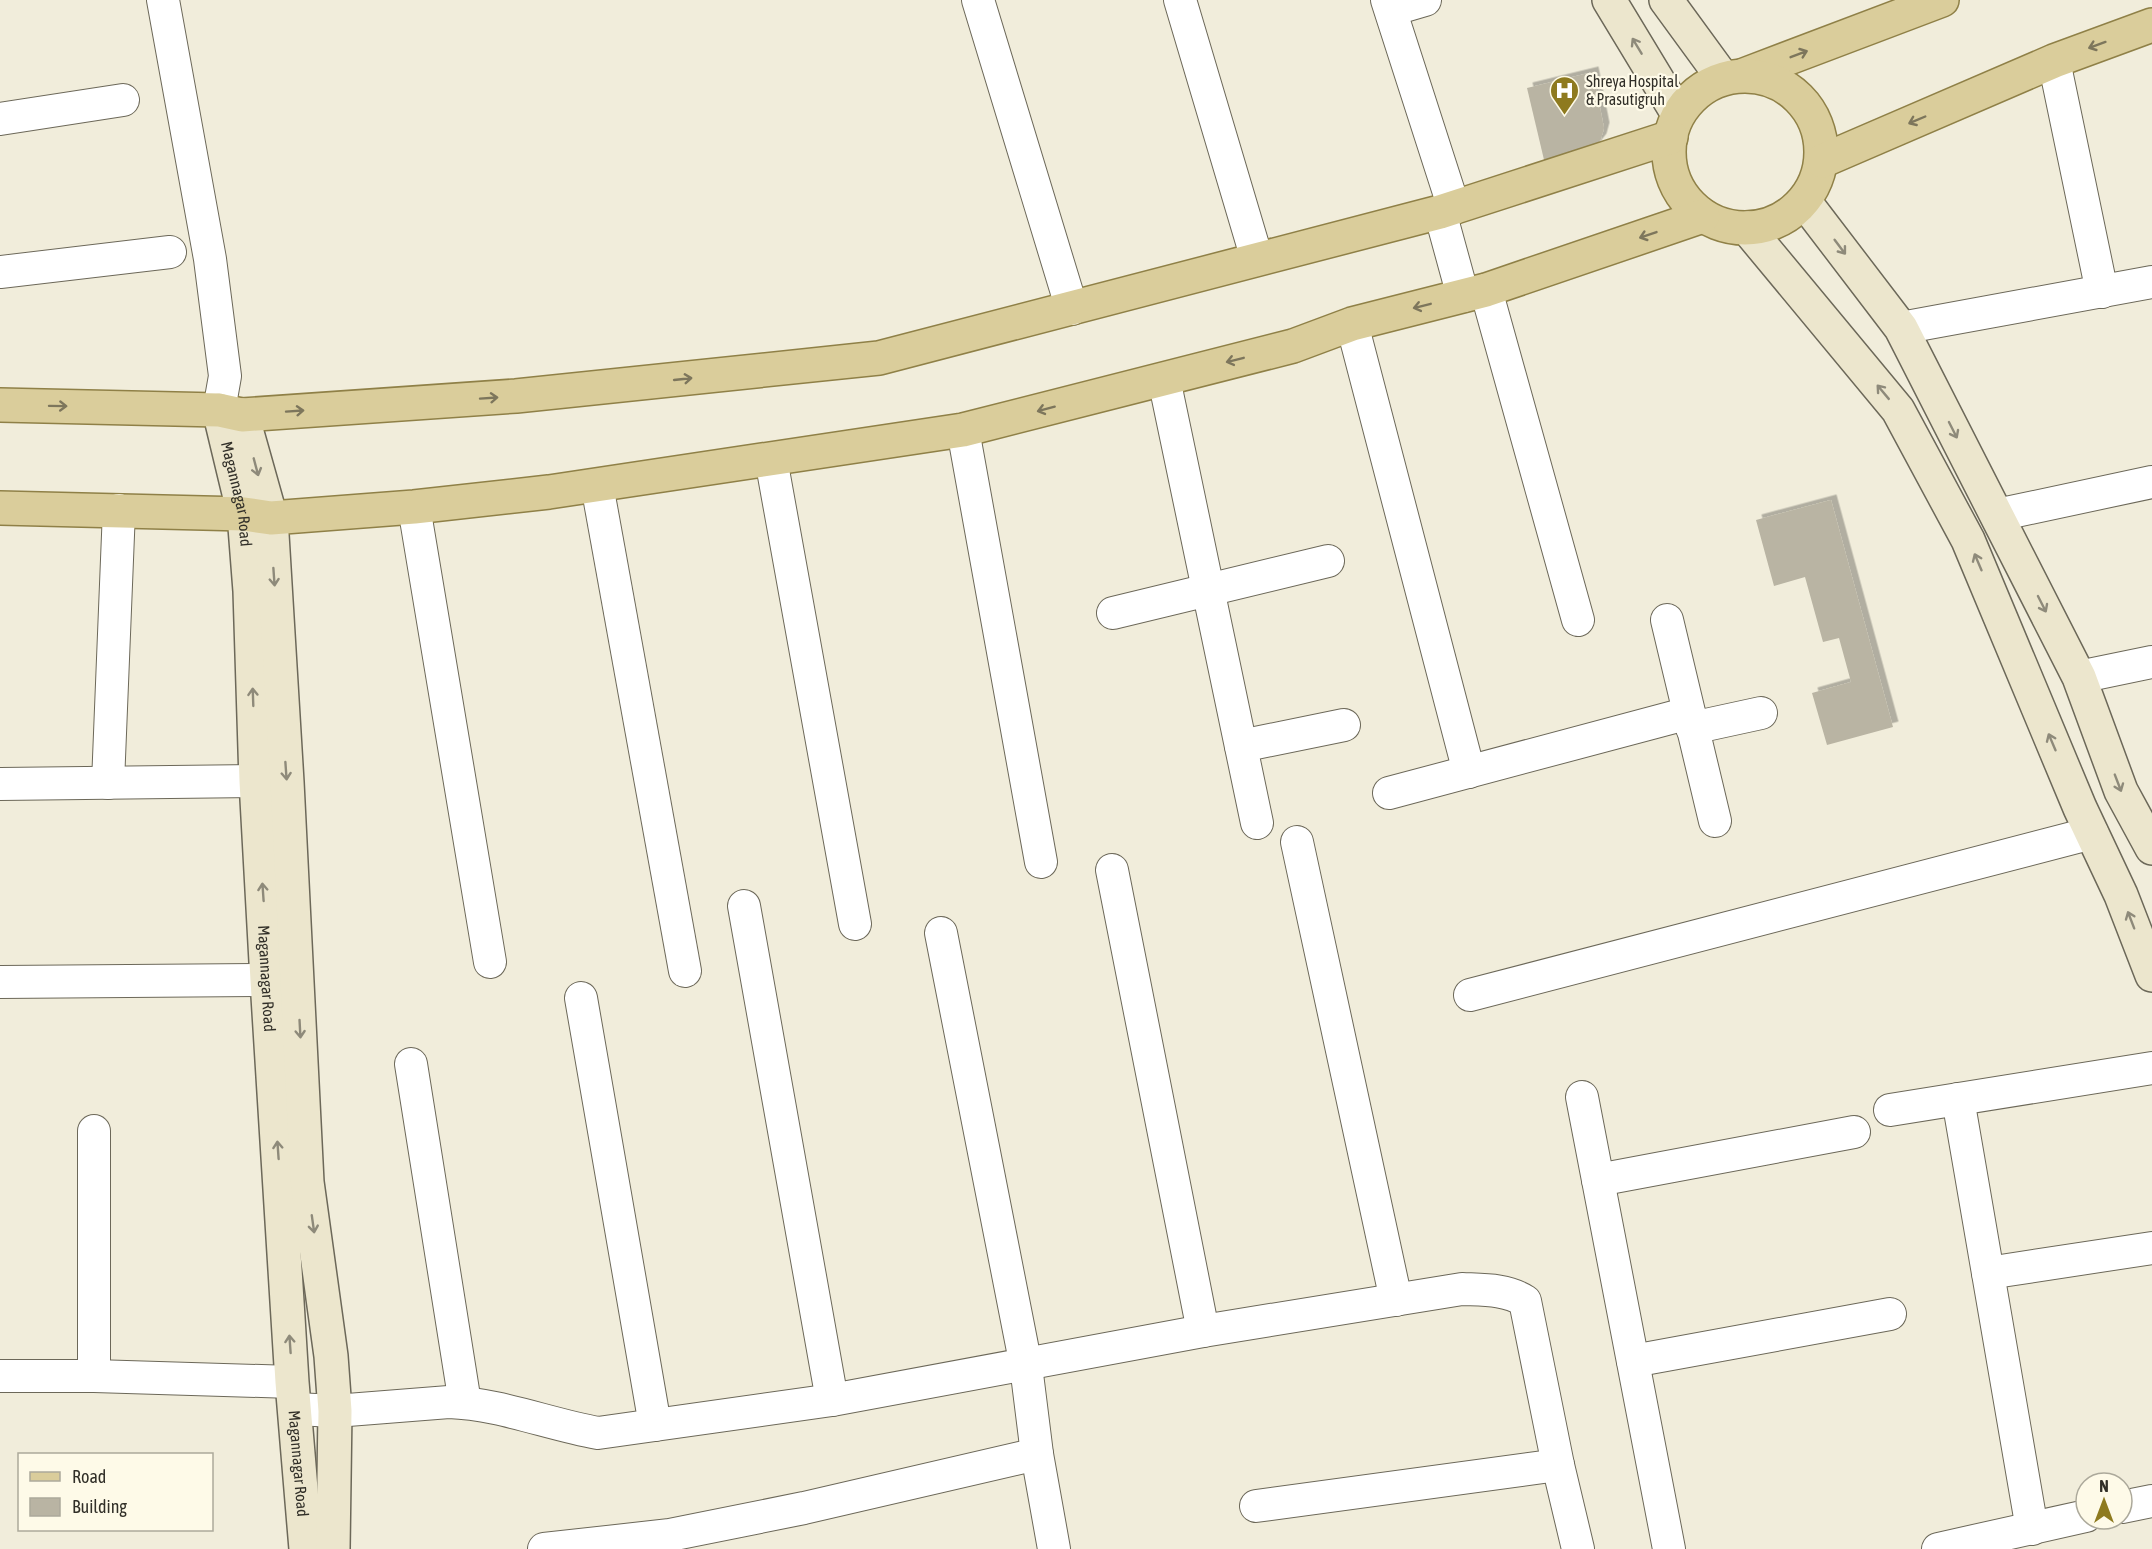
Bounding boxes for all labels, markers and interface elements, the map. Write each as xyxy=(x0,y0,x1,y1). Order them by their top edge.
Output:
one-way arrow xyxy=(1630,38,1642,55)
one-way arrow xyxy=(2088,40,2107,51)
one-way arrow xyxy=(1789,48,1807,59)
place label: Shreya Hospital & Prasutigruh xyxy=(1586,72,1679,109)
hospital icon: Shreya Hospital & Prasutigruh xyxy=(1549,74,1581,116)
one-way arrow xyxy=(1909,115,1927,126)
one-way arrow xyxy=(1639,230,1658,241)
one-way arrow xyxy=(1833,239,1846,255)
one-way arrow xyxy=(1413,301,1432,312)
one-way arrow xyxy=(1226,355,1245,367)
one-way arrow xyxy=(673,373,693,384)
one-way arrow xyxy=(1876,385,1890,400)
one-way arrow xyxy=(479,392,499,403)
one-way arrow xyxy=(48,401,68,412)
one-way arrow xyxy=(1037,404,1056,415)
one-way arrow xyxy=(284,405,304,416)
one-way arrow xyxy=(1948,421,1960,439)
street label: Magannagar Road xyxy=(218,440,255,547)
one-way arrow xyxy=(251,457,263,476)
one-way arrow xyxy=(1971,553,1983,571)
one-way arrow xyxy=(269,566,280,586)
one-way arrow xyxy=(2037,594,2048,612)
one-way arrow xyxy=(248,688,259,708)
one-way arrow xyxy=(2046,733,2058,751)
one-way arrow xyxy=(281,761,292,781)
one-way arrow xyxy=(2113,773,2124,792)
one-way arrow xyxy=(258,883,269,903)
one-way arrow xyxy=(2124,912,2135,930)
street label: Magannagar Road xyxy=(255,925,279,1032)
one-way arrow xyxy=(295,1019,306,1039)
one-way arrow xyxy=(272,1140,283,1160)
one-way arrow xyxy=(307,1213,318,1233)
one-way arrow xyxy=(284,1335,295,1355)
street label: Magannagar Road xyxy=(285,1409,312,1517)
legend xyxy=(18,1453,213,1531)
text: Road xyxy=(72,1466,106,1487)
north arrow xyxy=(2074,1471,2134,1531)
text: N xyxy=(2099,1477,2109,1495)
text: Building xyxy=(72,1496,127,1517)

